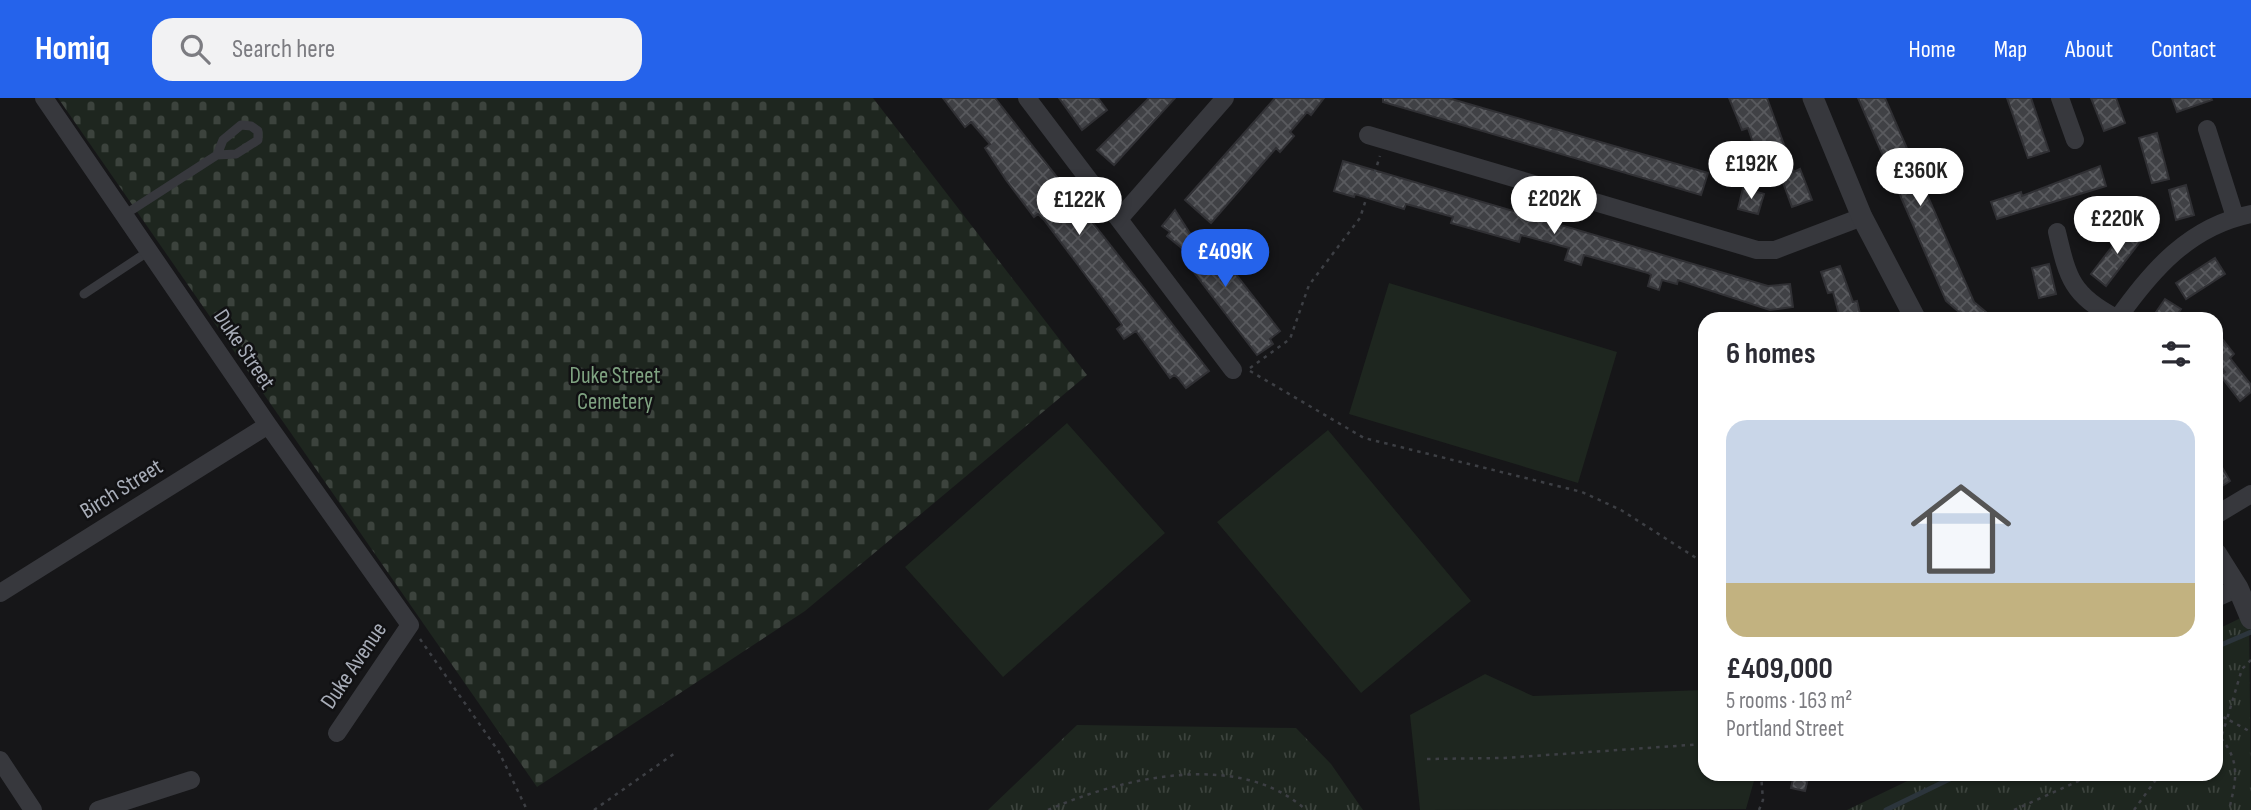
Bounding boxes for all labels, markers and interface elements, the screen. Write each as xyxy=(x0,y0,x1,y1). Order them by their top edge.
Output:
search box xyxy=(152,18,642,81)
text: Homiq xyxy=(35,29,110,69)
icon: search xyxy=(176,30,214,68)
text: Search here xyxy=(232,34,335,65)
text: Home xyxy=(1908,35,1956,64)
text: Map xyxy=(1994,35,2027,64)
text: About xyxy=(2065,35,2113,64)
text: Contact xyxy=(2151,35,2216,64)
pin: £192K xyxy=(1702,141,1800,201)
pin: £360K xyxy=(1871,148,1969,208)
text: £192K xyxy=(1724,150,1778,178)
text: £360K xyxy=(1892,157,1948,185)
pin: £202K xyxy=(1505,176,1603,236)
pin: £122K xyxy=(1030,178,1128,237)
text: £202K xyxy=(1527,185,1581,213)
text: £122K xyxy=(1053,186,1105,214)
pin: £220K xyxy=(2068,197,2166,256)
text: £220K xyxy=(2090,205,2144,233)
pin: £409K xyxy=(1176,230,1274,289)
text: £409K xyxy=(1197,238,1253,266)
street label: Duke Street xyxy=(207,304,281,395)
icon: filters xyxy=(2157,335,2195,373)
text: 6 homes xyxy=(1726,336,1815,372)
park label: Duke Street Cemetery xyxy=(570,362,660,416)
street label: Birch Street xyxy=(75,453,168,525)
icon: home xyxy=(1898,466,2024,592)
street label: Duke Avenue xyxy=(315,617,393,714)
text: £409,000 xyxy=(1726,651,1833,687)
text: 5 rooms · 163 m² xyxy=(1726,687,1852,715)
text: Portland Street xyxy=(1726,715,1844,743)

